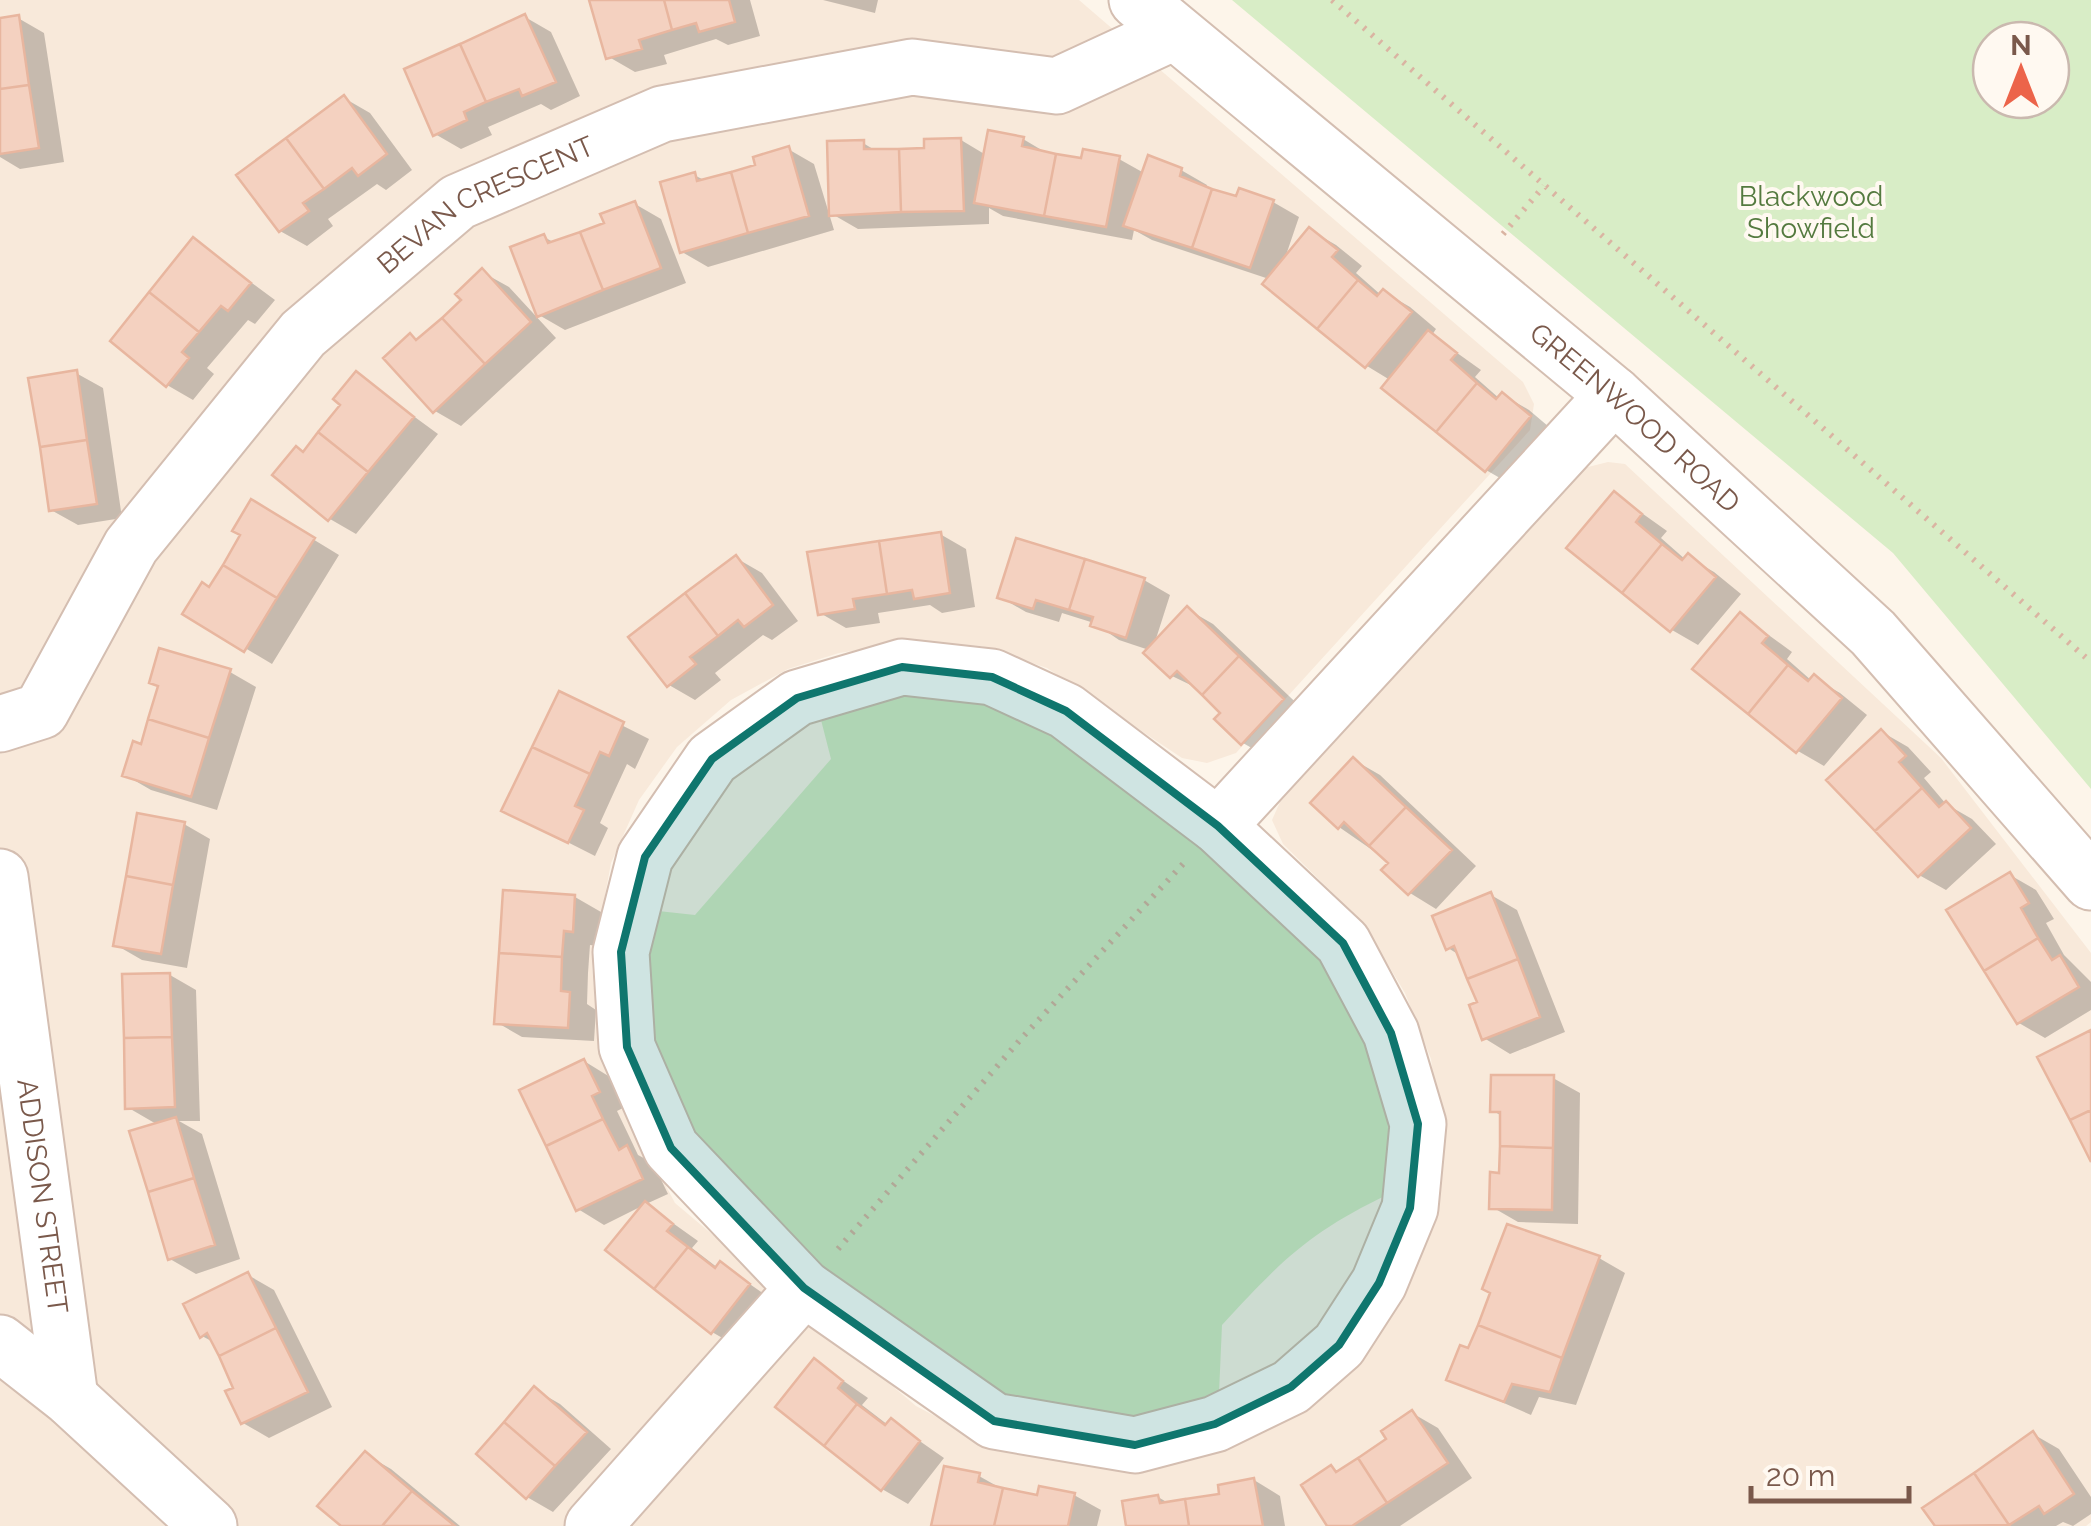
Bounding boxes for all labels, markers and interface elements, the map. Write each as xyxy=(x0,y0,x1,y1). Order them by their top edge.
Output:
north arrow xyxy=(1971,20,2071,120)
text: N xyxy=(2010,29,2032,62)
street label: BEVAN CRESCENT xyxy=(370,129,599,280)
park label: Blackwood Showfield xyxy=(1739,180,1883,245)
street label: GREENWOOD ROAD xyxy=(1523,316,1747,519)
street label: ADDISON STREET xyxy=(11,1077,75,1315)
scale bar xyxy=(1751,1441,1908,1503)
text: 20 m xyxy=(1766,1458,1835,1493)

